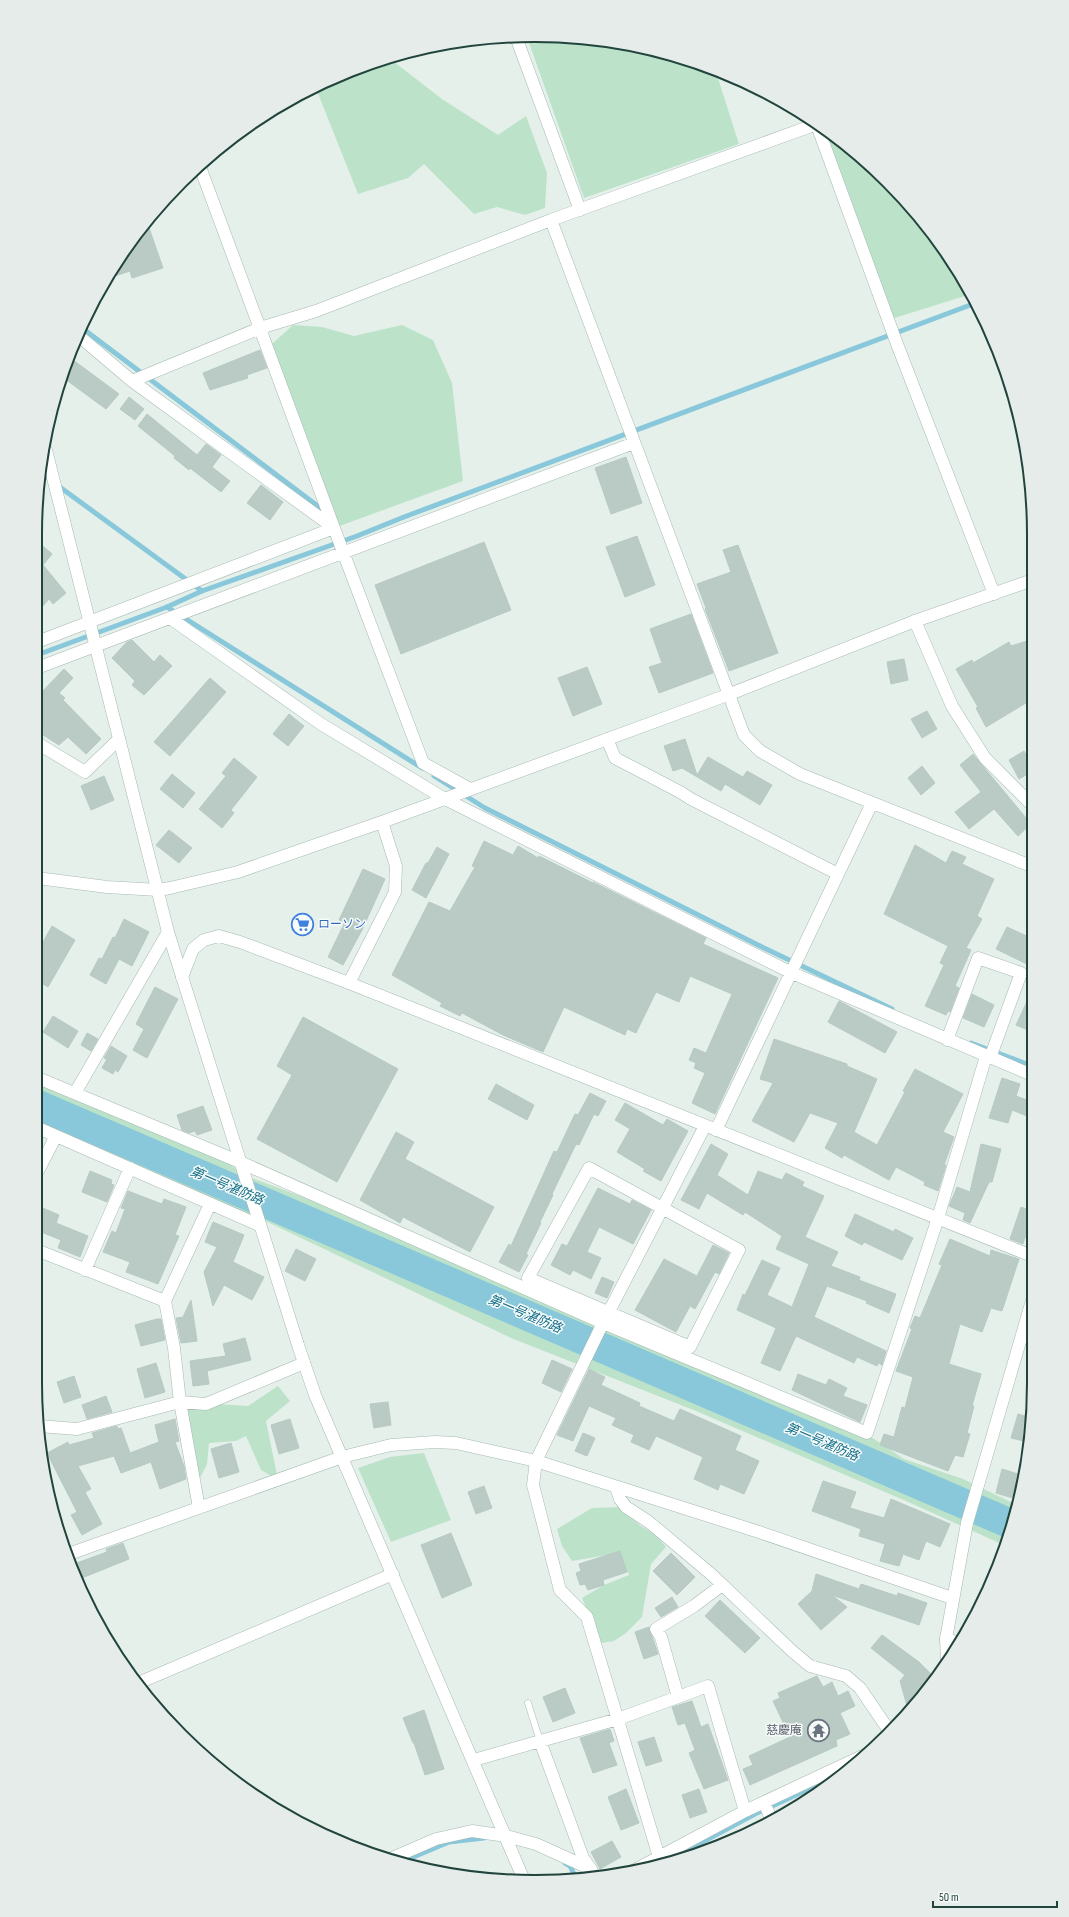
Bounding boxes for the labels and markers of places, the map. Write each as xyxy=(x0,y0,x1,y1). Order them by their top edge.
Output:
supermarket icon: ローソン xyxy=(290,911,316,937)
place label: ローソン xyxy=(318,917,366,932)
temple icon: 慈慶庵 xyxy=(805,1717,831,1743)
place label: 慈慶庵 xyxy=(766,1723,802,1738)

